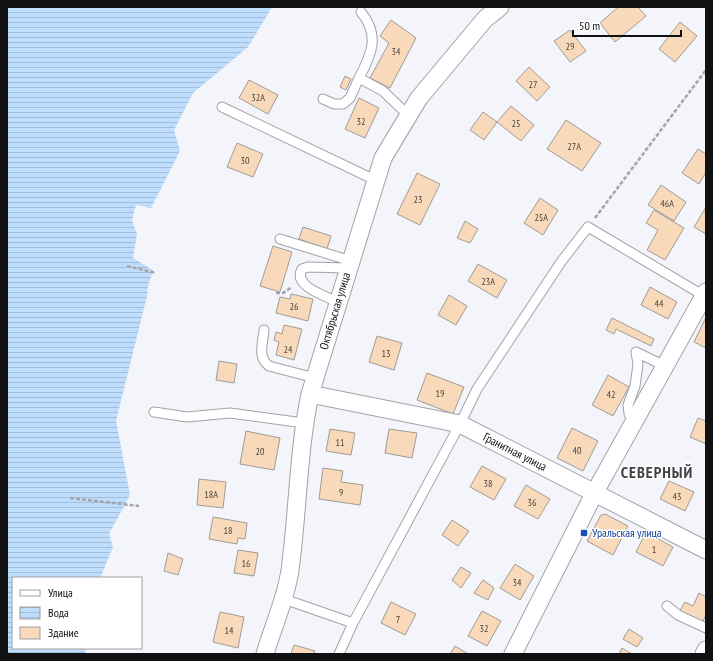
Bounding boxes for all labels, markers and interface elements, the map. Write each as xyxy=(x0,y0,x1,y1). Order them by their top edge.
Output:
scale bar xyxy=(573,12,681,38)
text: 50 m xyxy=(579,18,600,33)
house number: 29 xyxy=(566,40,575,53)
house number: 34 xyxy=(392,45,401,58)
house number: 27 xyxy=(529,78,538,91)
house number: 32А xyxy=(251,91,265,104)
house number: 32 xyxy=(357,115,366,128)
house number: 25 xyxy=(512,117,521,130)
house number: 27А xyxy=(567,140,581,153)
house number: 30 xyxy=(241,154,250,167)
house number: 23 xyxy=(414,193,423,206)
house number: 46А xyxy=(660,197,674,210)
house number: 25А xyxy=(534,211,548,224)
street label: Октябрьская улица xyxy=(316,270,353,351)
house number: 23А xyxy=(481,275,495,288)
house number: 44 xyxy=(655,297,664,310)
house number: 26 xyxy=(290,300,299,313)
house number: 24 xyxy=(284,343,293,356)
house number: 13 xyxy=(382,347,391,360)
house number: 19 xyxy=(436,387,445,400)
house number: 42 xyxy=(607,388,616,401)
street label: Гранитная улица xyxy=(481,429,550,474)
house number: 11 xyxy=(336,436,345,449)
house number: 40 xyxy=(573,444,582,457)
house number: 20 xyxy=(256,445,265,458)
district label: СЕВЕРНЫЙ xyxy=(621,462,693,482)
house number: 38 xyxy=(484,477,493,490)
house number: 9 xyxy=(339,486,343,499)
house number: 18А xyxy=(204,488,218,501)
house number: 43 xyxy=(673,490,682,503)
house number: 36 xyxy=(528,496,537,509)
house number: 18 xyxy=(224,524,233,537)
place label: Уральская улица xyxy=(592,525,662,540)
marker: Уральская улица xyxy=(579,528,589,538)
house number: 1 xyxy=(652,543,656,556)
house number: 16 xyxy=(242,557,251,570)
house number: 34 xyxy=(513,576,522,589)
legend xyxy=(12,577,142,649)
text: Улица xyxy=(48,585,73,600)
text: Вода xyxy=(48,605,69,620)
house number: 7 xyxy=(396,613,400,626)
house number: 32 xyxy=(480,622,489,635)
house number: 14 xyxy=(225,624,234,637)
text: Здание xyxy=(48,625,79,640)

